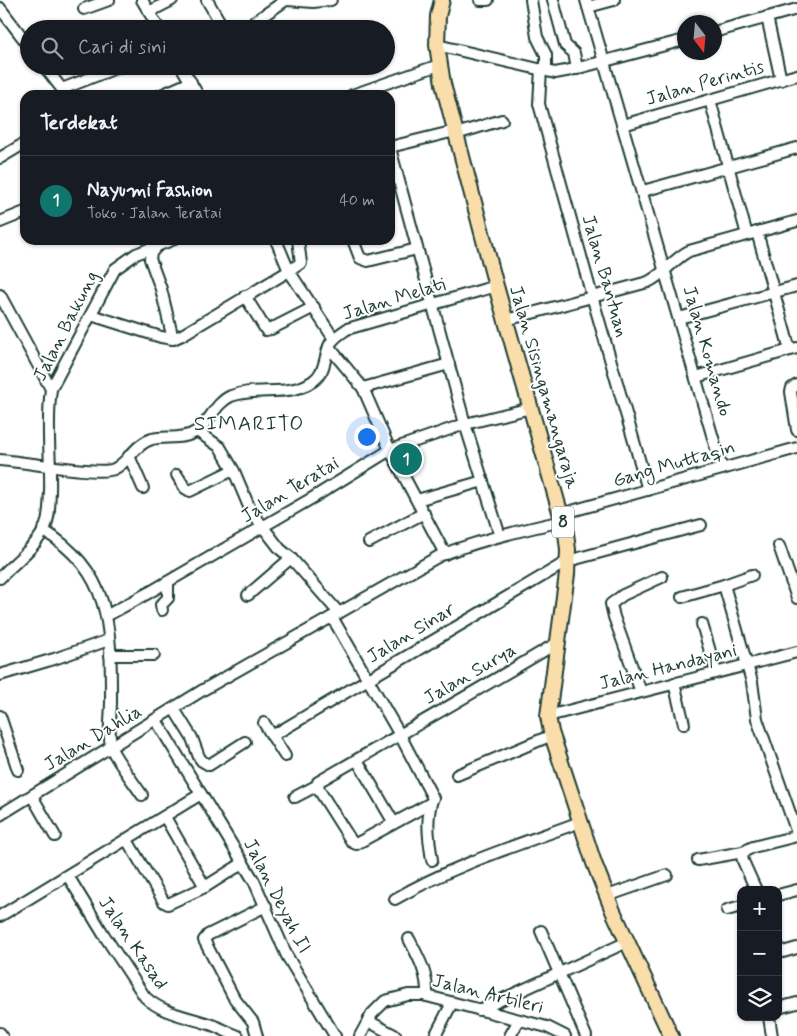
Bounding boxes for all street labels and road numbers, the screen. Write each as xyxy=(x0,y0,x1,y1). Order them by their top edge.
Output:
street label: Jalan Perintis xyxy=(643,54,768,112)
street label: Jalan Bantuan xyxy=(576,212,634,340)
street label: Jalan Bakung xyxy=(27,266,105,386)
street label: Jalan Melati xyxy=(340,272,448,326)
street label: Jalan Sisingamangaraja xyxy=(502,282,585,492)
street label: Jalan Komando xyxy=(676,283,738,419)
street label: Gang Muttaqin xyxy=(610,435,739,495)
street label: Jalan Teratai xyxy=(236,451,344,529)
road number: 8 xyxy=(552,507,574,538)
street label: Jalan Sinar xyxy=(362,597,460,669)
street label: Jalan Surya xyxy=(419,638,521,710)
street label: Jalan Handayani xyxy=(597,638,740,697)
street label: Jalan Dahlia xyxy=(39,699,147,777)
street label: Jalan Deyah II xyxy=(237,834,317,958)
street label: Jalan Kasad xyxy=(93,891,173,995)
street label: Jalan Artileri xyxy=(430,968,546,1020)

